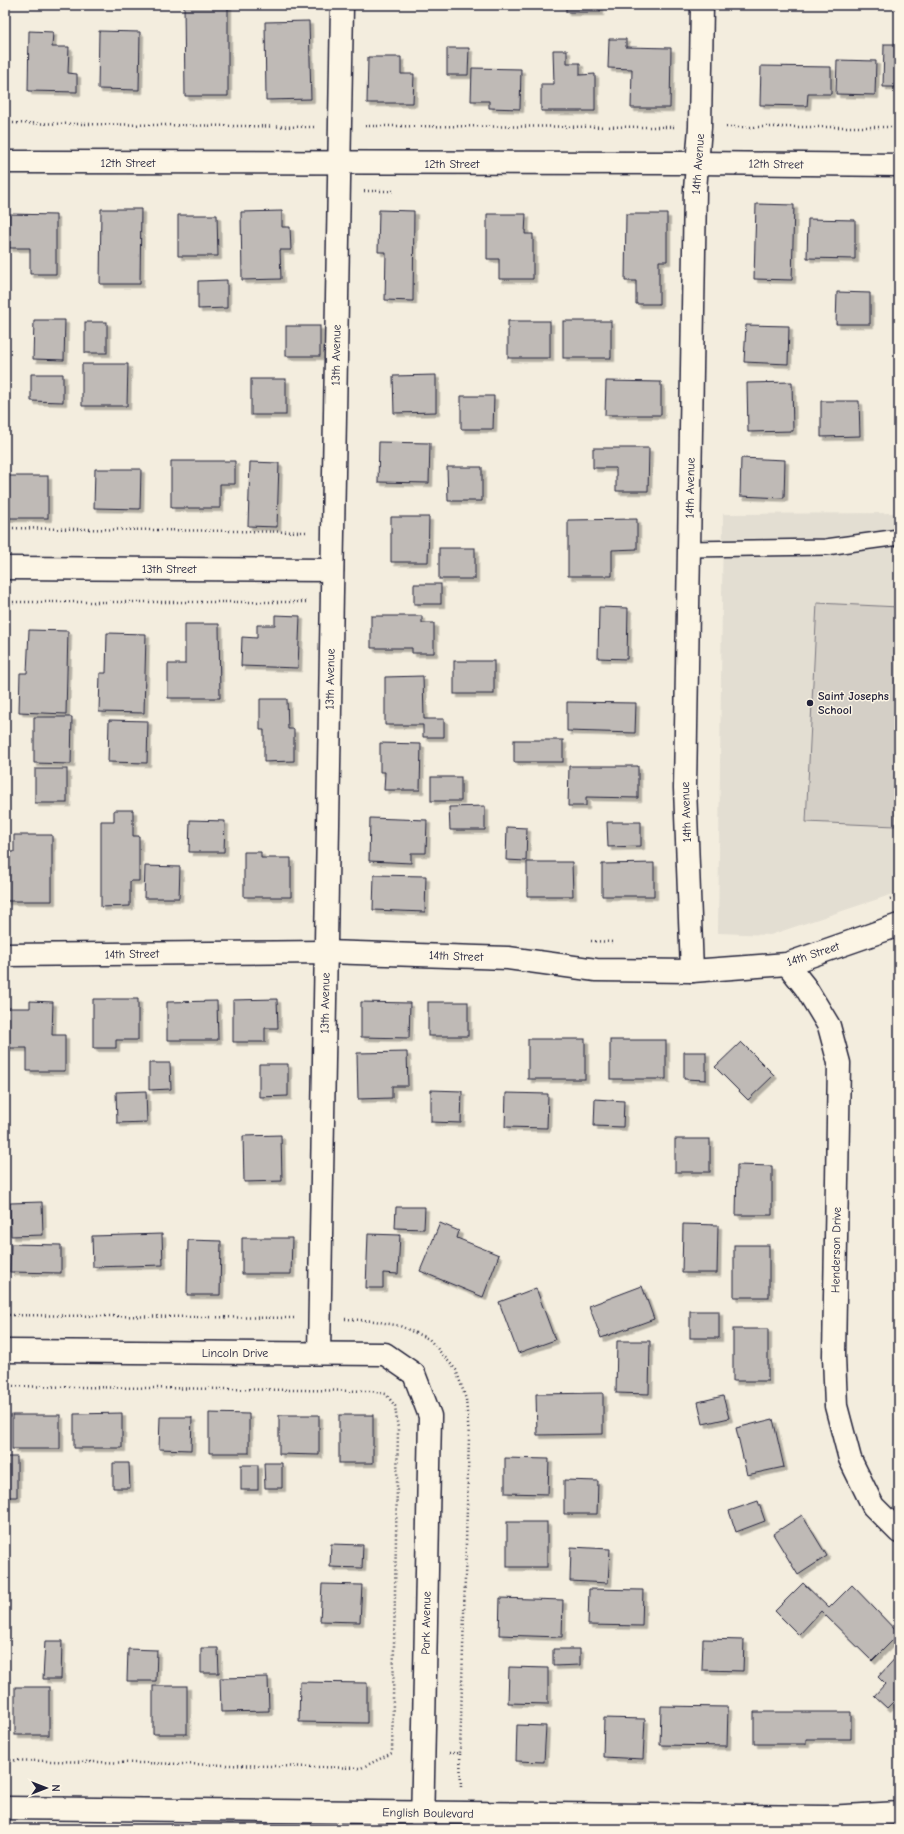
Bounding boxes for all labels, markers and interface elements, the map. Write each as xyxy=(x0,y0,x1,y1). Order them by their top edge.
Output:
street label: 14th Avenue xyxy=(689,133,707,195)
street label: 12th Street xyxy=(101,156,156,170)
street label: 12th Street xyxy=(425,157,480,171)
street label: 12th Street xyxy=(748,157,804,171)
street label: 13th Avenue xyxy=(328,324,344,386)
street label: 14th Avenue xyxy=(682,457,698,519)
street label: 13th Street xyxy=(142,562,197,576)
street label: 13th Avenue xyxy=(322,648,338,710)
place label: Saint Josephs School xyxy=(818,689,889,717)
marker: Saint Josephs School xyxy=(805,698,815,708)
street label: 14th Avenue xyxy=(678,781,694,843)
street label: 14th Street xyxy=(785,939,842,969)
street label: 14th Street xyxy=(105,947,160,961)
street label: 14th Street xyxy=(429,948,484,964)
street label: 13th Avenue xyxy=(317,972,333,1034)
street label: Henderson Drive xyxy=(828,1207,844,1293)
street label: Lincoln Drive xyxy=(202,1346,268,1360)
street label: Park Avenue xyxy=(418,1591,434,1655)
north arrow xyxy=(26,1768,66,1808)
text: N xyxy=(49,1784,62,1792)
street label: English Boulevard xyxy=(382,1805,474,1821)

